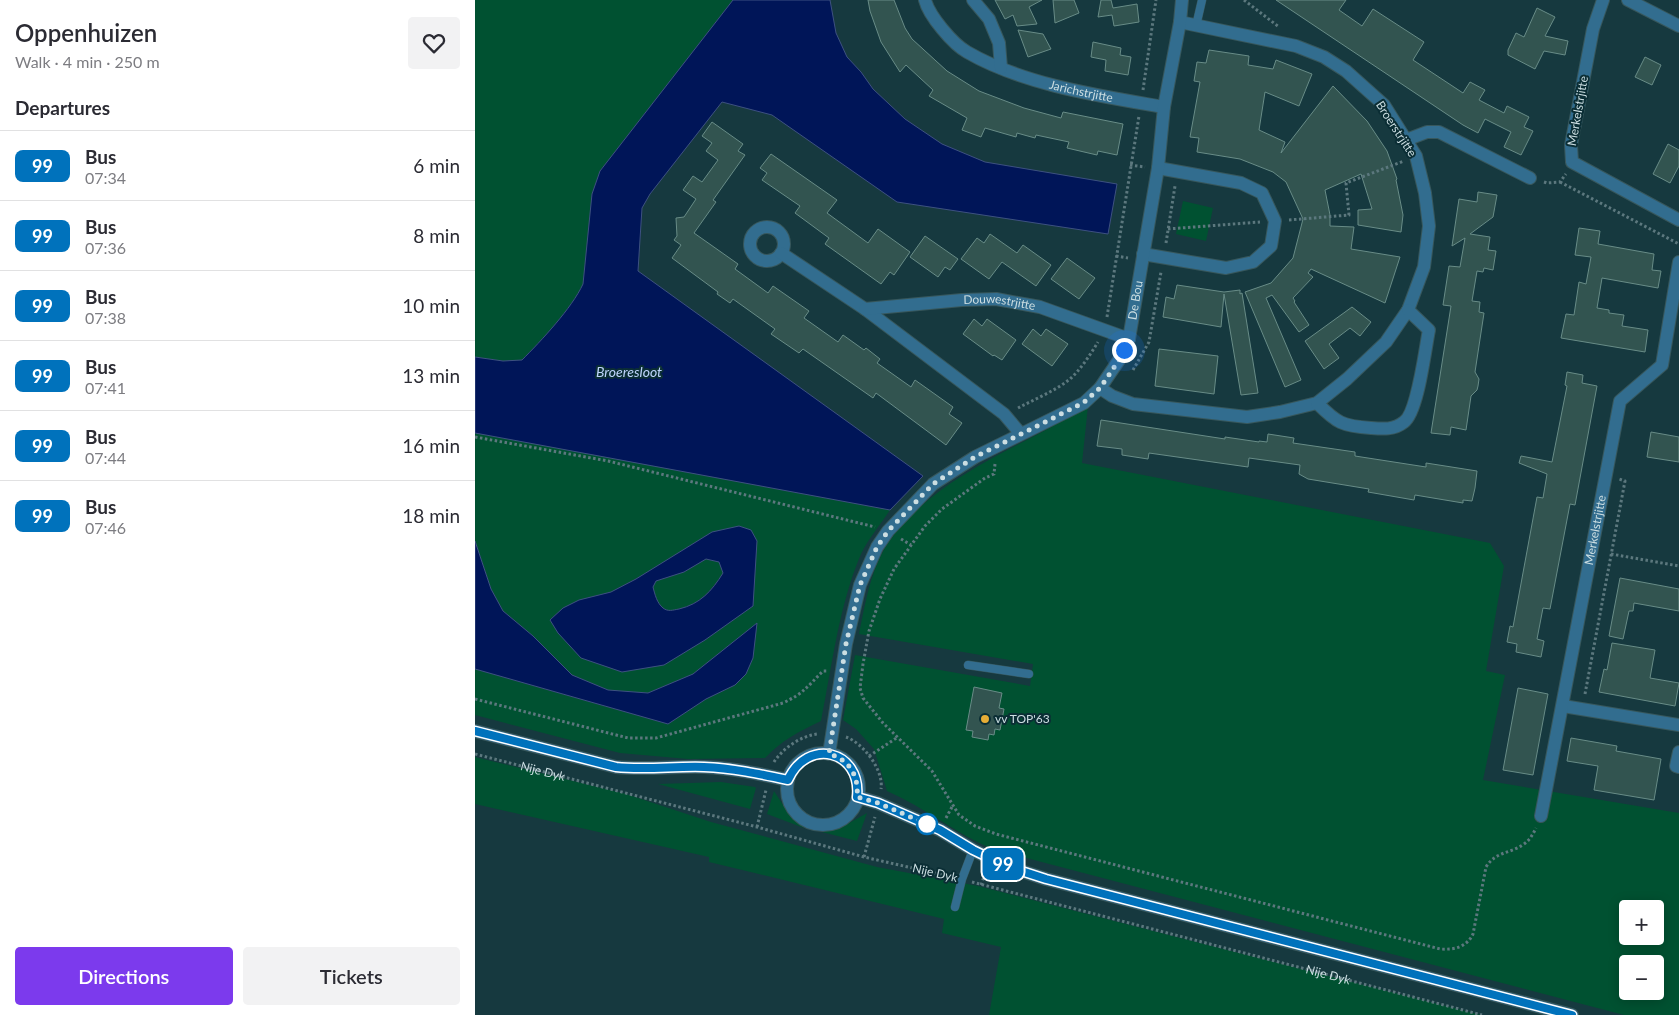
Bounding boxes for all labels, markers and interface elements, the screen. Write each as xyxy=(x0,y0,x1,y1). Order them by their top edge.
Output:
button: heart xyxy=(408,17,460,69)
text: Oppenhuizen xyxy=(15,18,157,47)
text: Walk · 4 min · 250 m xyxy=(15,52,160,71)
street label: Merkelstrjitte xyxy=(1564,75,1591,147)
street label: Jarichstrjitte xyxy=(1048,77,1114,105)
text: Departures xyxy=(15,96,110,119)
street label: Broerstrjitte xyxy=(1373,98,1420,159)
text: Bus xyxy=(85,145,116,168)
text: 6 min xyxy=(413,154,460,177)
text: 99 xyxy=(32,155,53,177)
text: 07:34 xyxy=(85,168,126,187)
text: Bus xyxy=(85,215,116,238)
text: 8 min xyxy=(413,224,460,247)
text: 99 xyxy=(32,225,53,247)
text: 07:36 xyxy=(85,238,126,257)
street label: De Bou xyxy=(1124,279,1146,321)
text: Bus xyxy=(85,285,116,308)
street label: Douwestrjitte xyxy=(963,291,1037,313)
text: 10 min xyxy=(402,294,460,317)
text: 99 xyxy=(32,295,53,317)
text: 07:38 xyxy=(85,308,126,327)
your location xyxy=(1112,338,1137,363)
text: Bus xyxy=(85,355,116,378)
water label: Broeresloot xyxy=(596,363,662,380)
text: 13 min xyxy=(402,364,460,387)
text: 99 xyxy=(32,365,53,387)
text: 07:41 xyxy=(85,378,126,397)
text: Bus xyxy=(85,425,116,448)
text: 16 min xyxy=(402,434,460,457)
text: 99 xyxy=(32,435,53,457)
text: 07:44 xyxy=(85,448,126,467)
street label: Merkelstrjitte xyxy=(1581,494,1609,566)
text: Bus xyxy=(85,495,116,518)
text: 18 min xyxy=(402,504,460,527)
text: 99 xyxy=(32,505,53,527)
text: 07:46 xyxy=(85,518,126,537)
place label: vv TOP'63 xyxy=(995,711,1050,726)
marker: vv TOP'63 xyxy=(979,713,991,725)
street label: Nije Dyk xyxy=(519,758,568,784)
unlabelled marker xyxy=(916,813,938,835)
line badge: 99 xyxy=(981,848,1025,880)
text: 99 xyxy=(993,853,1013,875)
street label: Nije Dyk xyxy=(911,860,960,885)
map controls xyxy=(1619,900,1664,1000)
button: + xyxy=(1619,900,1664,945)
button: Directions xyxy=(15,947,233,1005)
button: Tickets xyxy=(243,947,460,1005)
button: − xyxy=(1619,955,1664,1000)
street label: Nije Dyk xyxy=(1304,961,1353,988)

